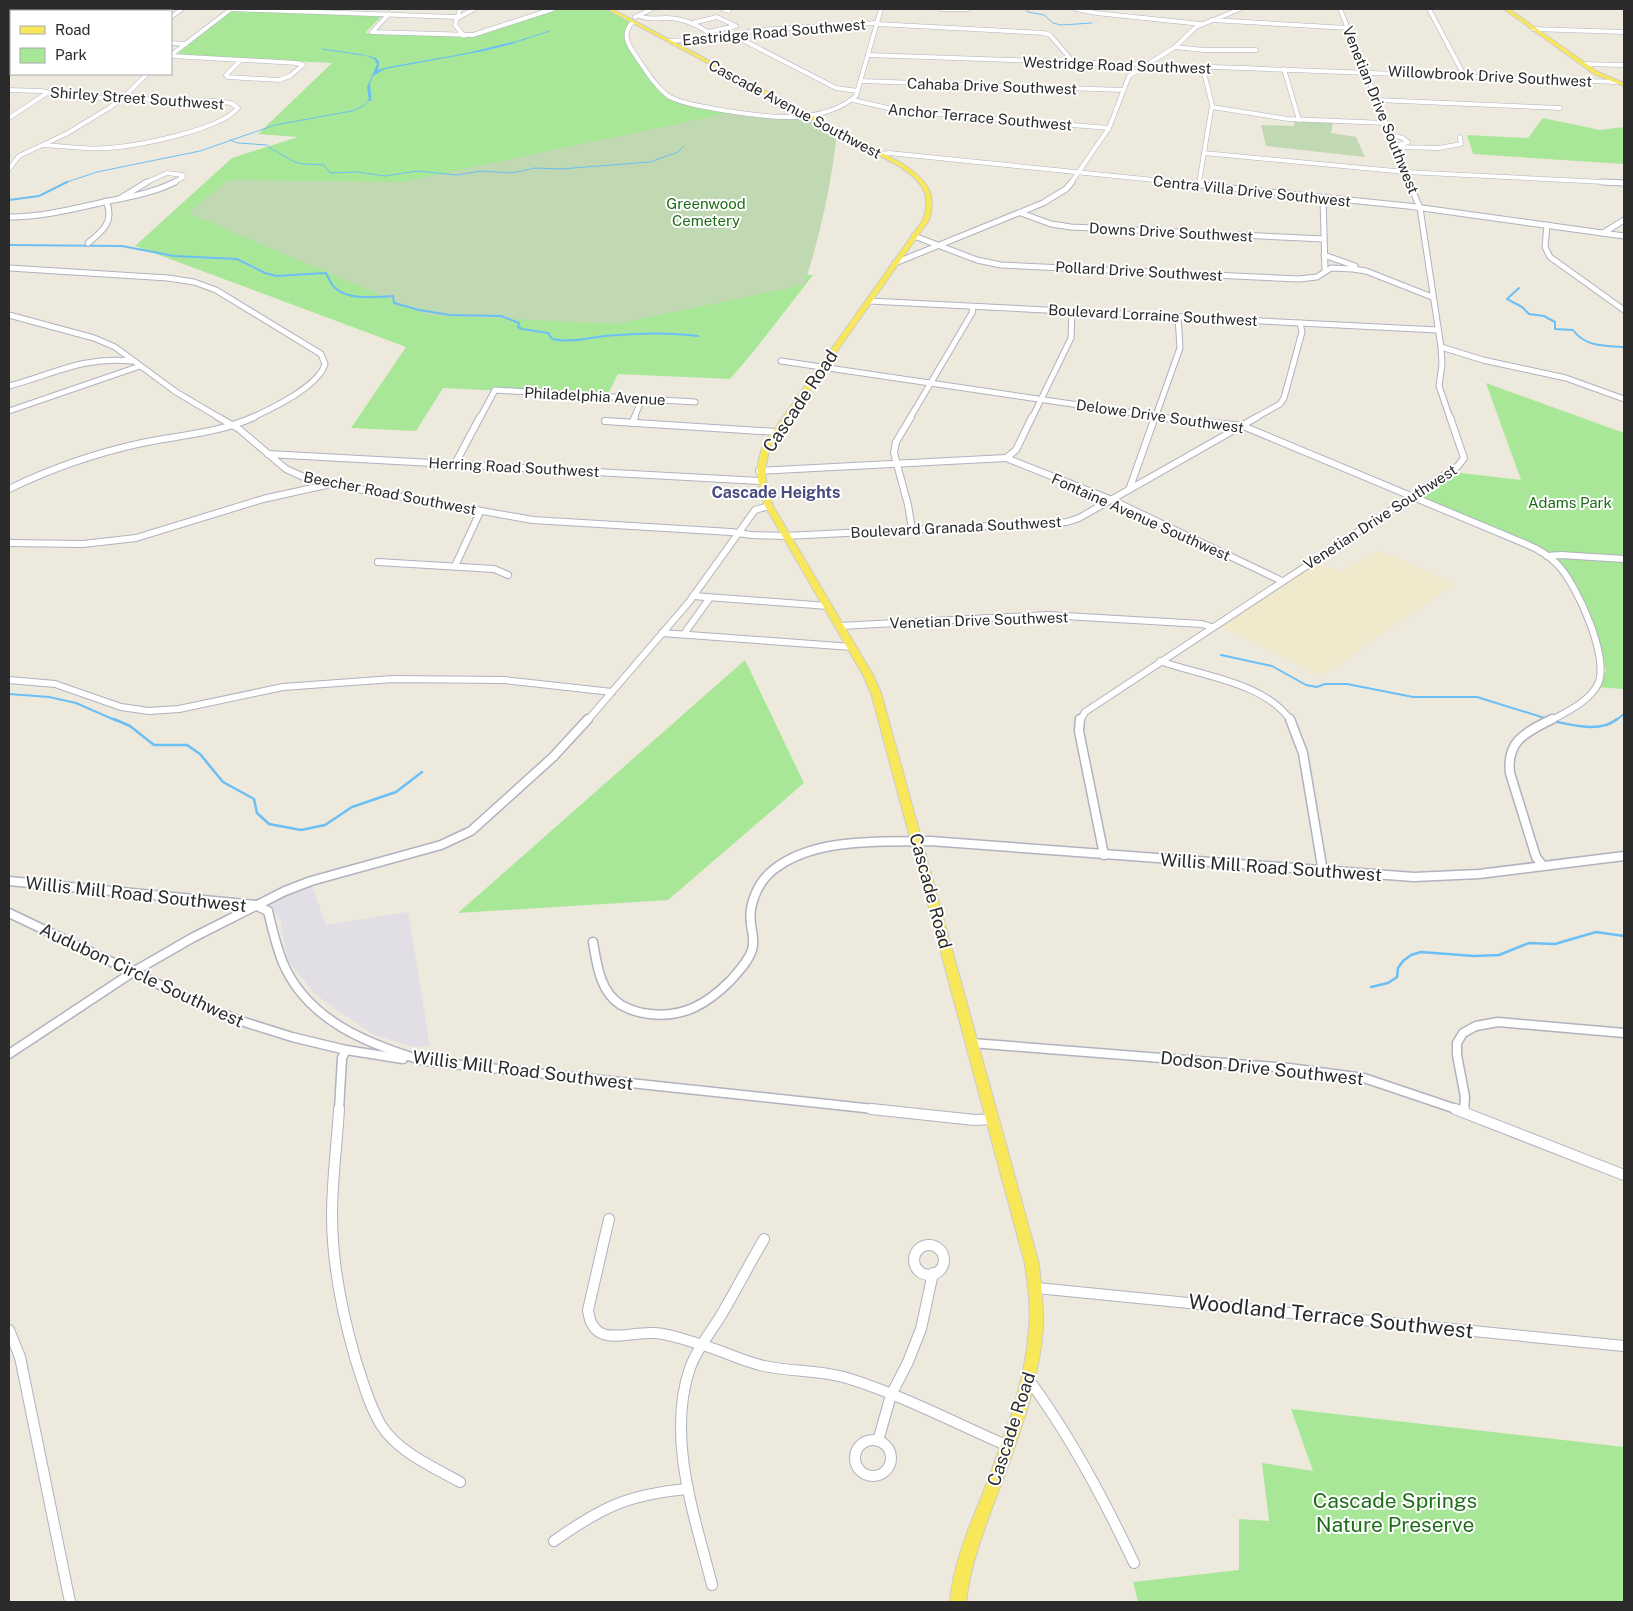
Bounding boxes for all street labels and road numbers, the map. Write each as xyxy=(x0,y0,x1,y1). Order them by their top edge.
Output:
street label: Eastridge Road Southwest xyxy=(682,15,867,48)
street label: Venetian Drive Southwest xyxy=(1340,24,1422,196)
street label: Westridge Road Southwest xyxy=(1022,53,1212,77)
street label: Cascade Avenue Southwest xyxy=(706,56,884,162)
street label: Willowbrook Drive Southwest xyxy=(1387,62,1593,90)
street label: Cahaba Drive Southwest xyxy=(907,75,1078,97)
street label: Shirley Street Southwest xyxy=(49,83,225,113)
street label: Anchor Terrace Southwest xyxy=(887,100,1073,134)
street label: Centra Villa Drive Southwest xyxy=(1152,172,1352,210)
street label: Downs Drive Southwest xyxy=(1088,219,1254,245)
street label: Pollard Drive Southwest xyxy=(1055,258,1223,284)
street label: Boulevard Lorraine Southwest xyxy=(1048,301,1258,329)
street label: Cascade Road xyxy=(758,346,842,456)
street label: Philadelphia Avenue xyxy=(524,384,666,408)
street label: Delowe Drive Southwest xyxy=(1075,396,1245,436)
street label: Herring Road Southwest xyxy=(428,454,600,480)
street label: Venetian Drive Southwest xyxy=(1300,461,1460,573)
street label: Beecher Road Southwest xyxy=(302,468,478,518)
street label: Fontaine Avenue Southwest xyxy=(1049,470,1233,564)
street label: Boulevard Granada Southwest xyxy=(850,513,1062,541)
street label: Venetian Drive Southwest xyxy=(889,608,1069,632)
street label: Cascade Road xyxy=(905,831,957,951)
street label: Willis Mill Road Southwest xyxy=(1159,849,1383,885)
street label: Willis Mill Road Southwest xyxy=(24,872,248,916)
street label: Audubon Circle Southwest xyxy=(37,918,247,1032)
street label: Willis Mill Road Southwest xyxy=(411,1046,635,1094)
street label: Dodson Drive Southwest xyxy=(1159,1047,1365,1089)
street label: Woodland Terrace Southwest xyxy=(1187,1289,1475,1343)
street label: Cascade Road xyxy=(983,1369,1039,1489)

